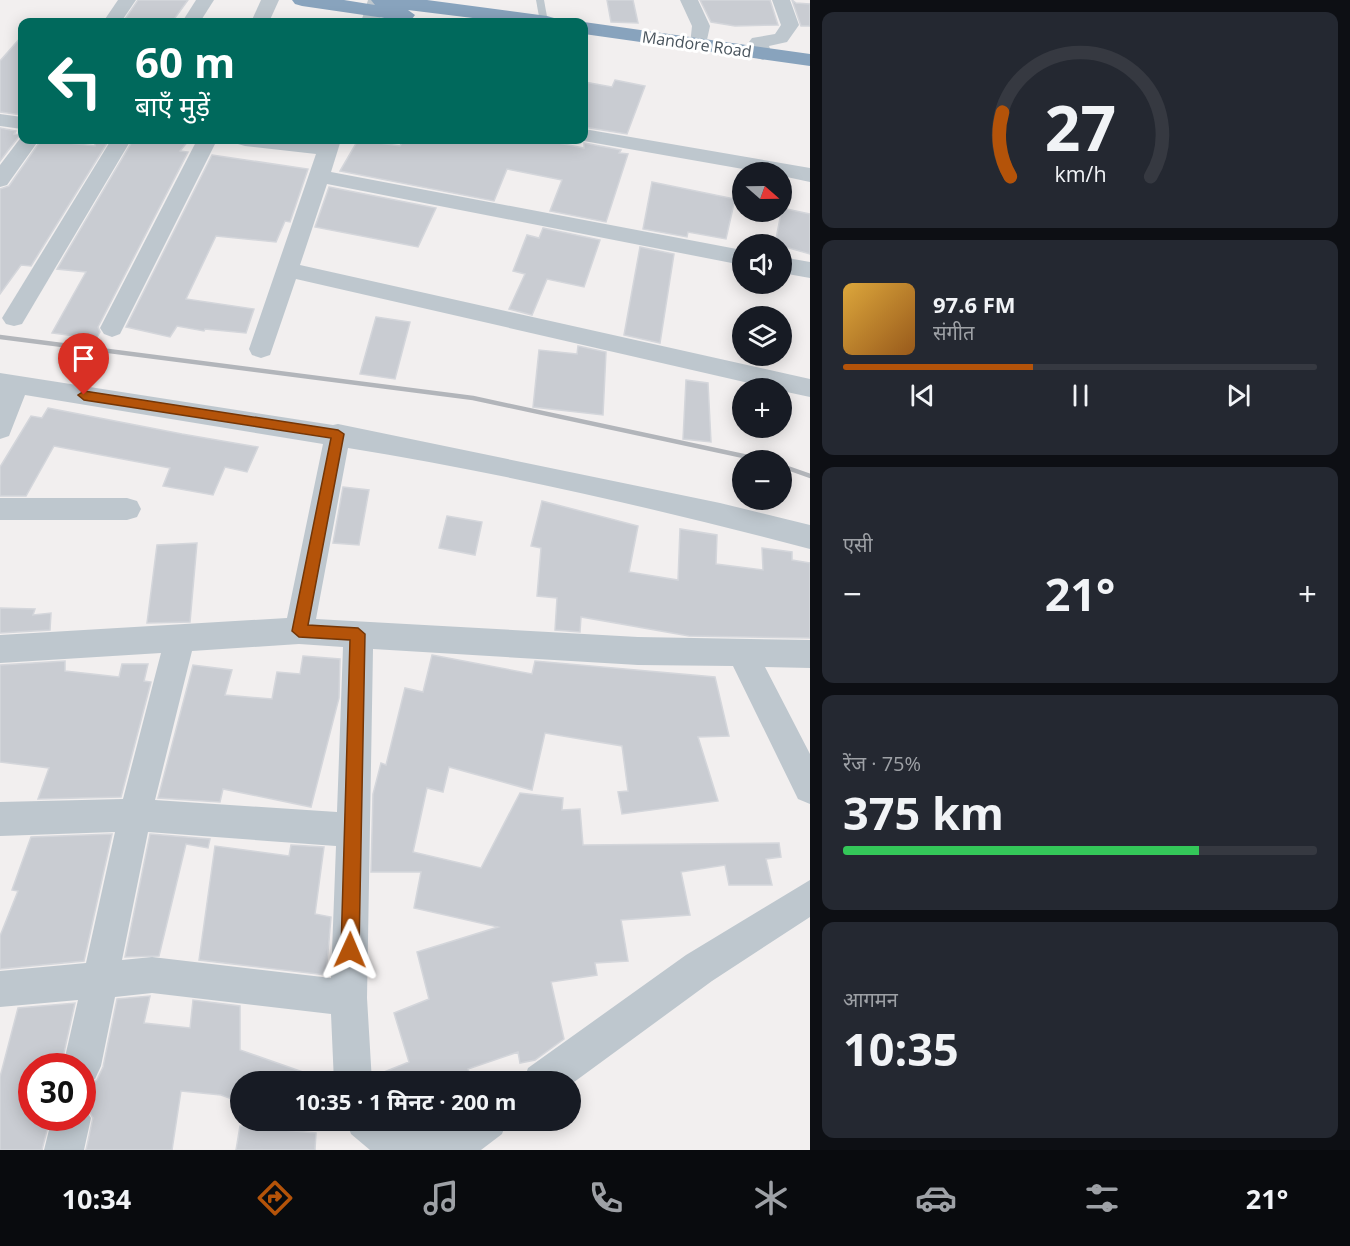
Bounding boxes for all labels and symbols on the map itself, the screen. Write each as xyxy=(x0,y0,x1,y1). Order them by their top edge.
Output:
street label: Mandore Road xyxy=(641,25,753,63)
north arrow xyxy=(732,162,792,222)
pin xyxy=(58,333,109,395)
position arrow xyxy=(318,918,382,982)
speed limit sign: 30 xyxy=(18,1053,96,1131)

